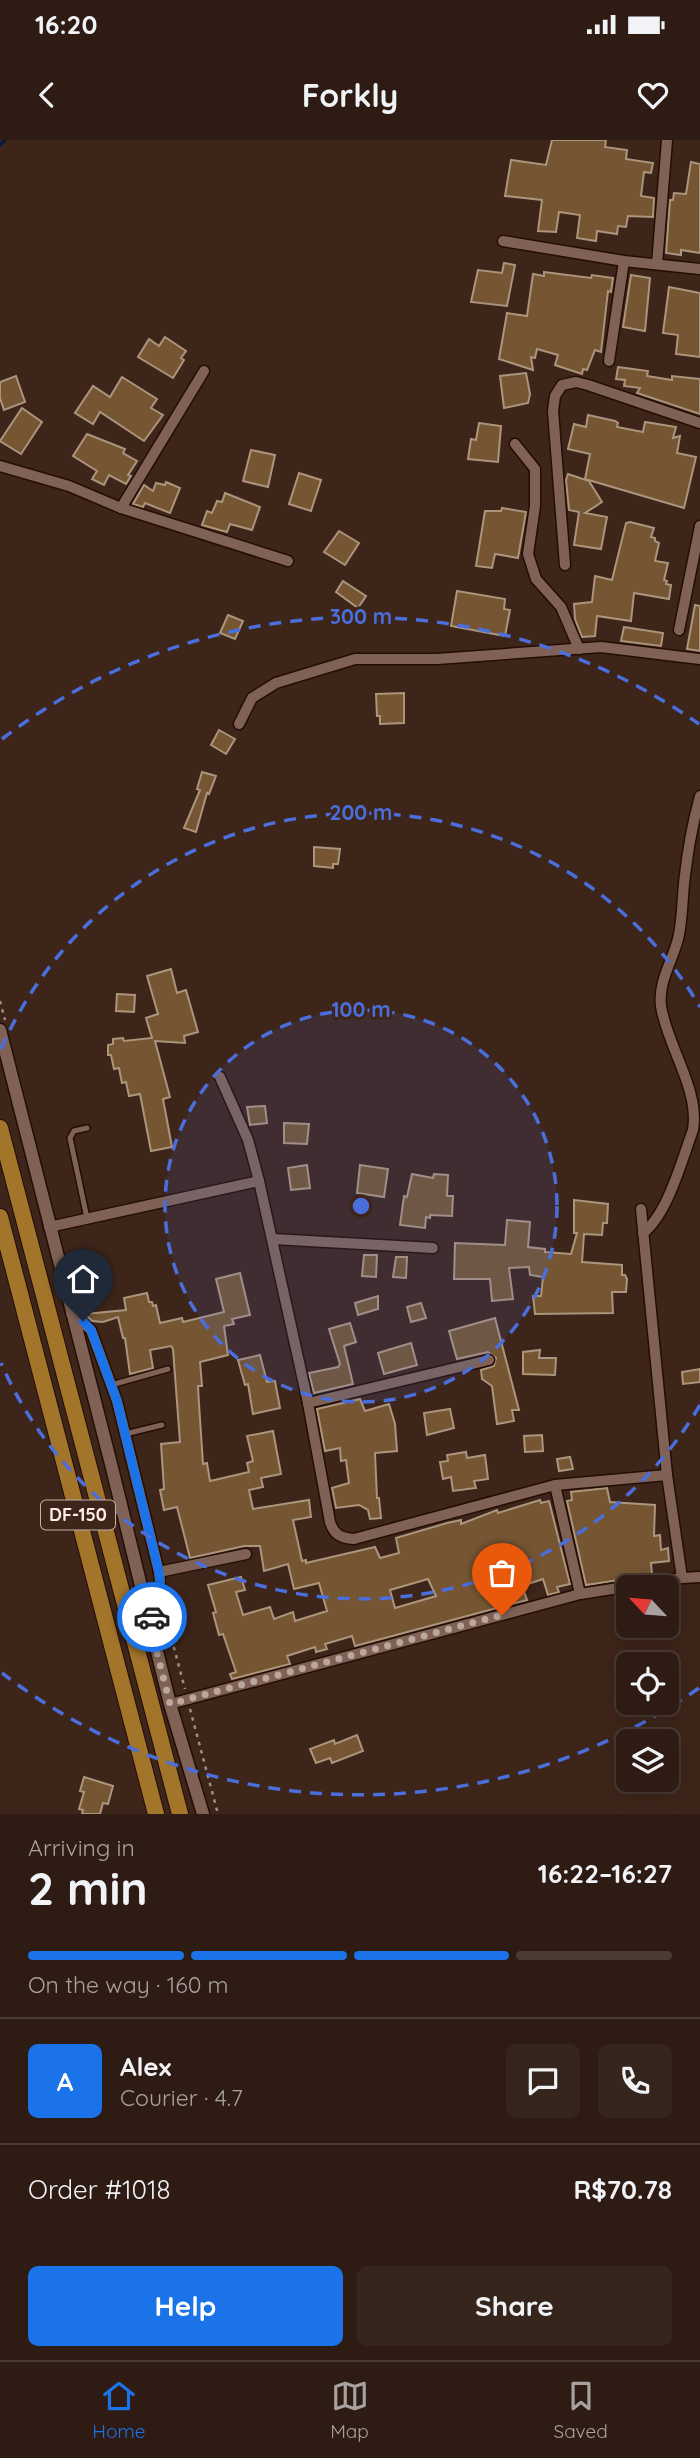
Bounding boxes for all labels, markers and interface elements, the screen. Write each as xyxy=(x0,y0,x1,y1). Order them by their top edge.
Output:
text: 16:20 xyxy=(35,8,97,41)
text: Forkly xyxy=(302,75,398,115)
icon: back xyxy=(28,76,66,114)
icon: heart xyxy=(634,76,672,114)
text: 300 m xyxy=(330,603,392,629)
text: 200 m xyxy=(330,799,392,825)
text: 100 m xyxy=(331,996,391,1022)
centre of rings xyxy=(349,1194,373,1218)
pin xyxy=(53,1249,113,1321)
icon: home xyxy=(64,1260,102,1298)
road number: DF-150 xyxy=(41,1500,115,1530)
pin xyxy=(472,1543,532,1615)
icon: bag xyxy=(483,1554,521,1592)
north arrow xyxy=(616,1575,679,1638)
map controls xyxy=(616,1575,679,1792)
courier xyxy=(117,1582,187,1652)
icon: car xyxy=(133,1598,171,1636)
button: locate xyxy=(616,1652,679,1715)
button: layers xyxy=(616,1729,679,1792)
text: Arriving in xyxy=(28,1833,135,1862)
text: 16:22–16:27 xyxy=(538,1857,672,1890)
text: 2 min xyxy=(28,1859,148,1917)
text: On the way · 160 m xyxy=(28,1970,229,1999)
button: chat xyxy=(506,2044,580,2118)
button: phone xyxy=(598,2044,672,2118)
text: Alex xyxy=(120,2050,171,2083)
text: A xyxy=(57,2065,73,2098)
text: Courier · 4.7 xyxy=(120,2083,243,2112)
text: Order #1018 xyxy=(28,2173,171,2206)
text: R$70.78 xyxy=(573,2173,672,2206)
button: Help xyxy=(28,2266,343,2346)
button: Share xyxy=(357,2266,672,2346)
tab: Home xyxy=(92,2377,146,2443)
tab: Map xyxy=(330,2377,369,2443)
tab: Saved xyxy=(554,2377,608,2443)

